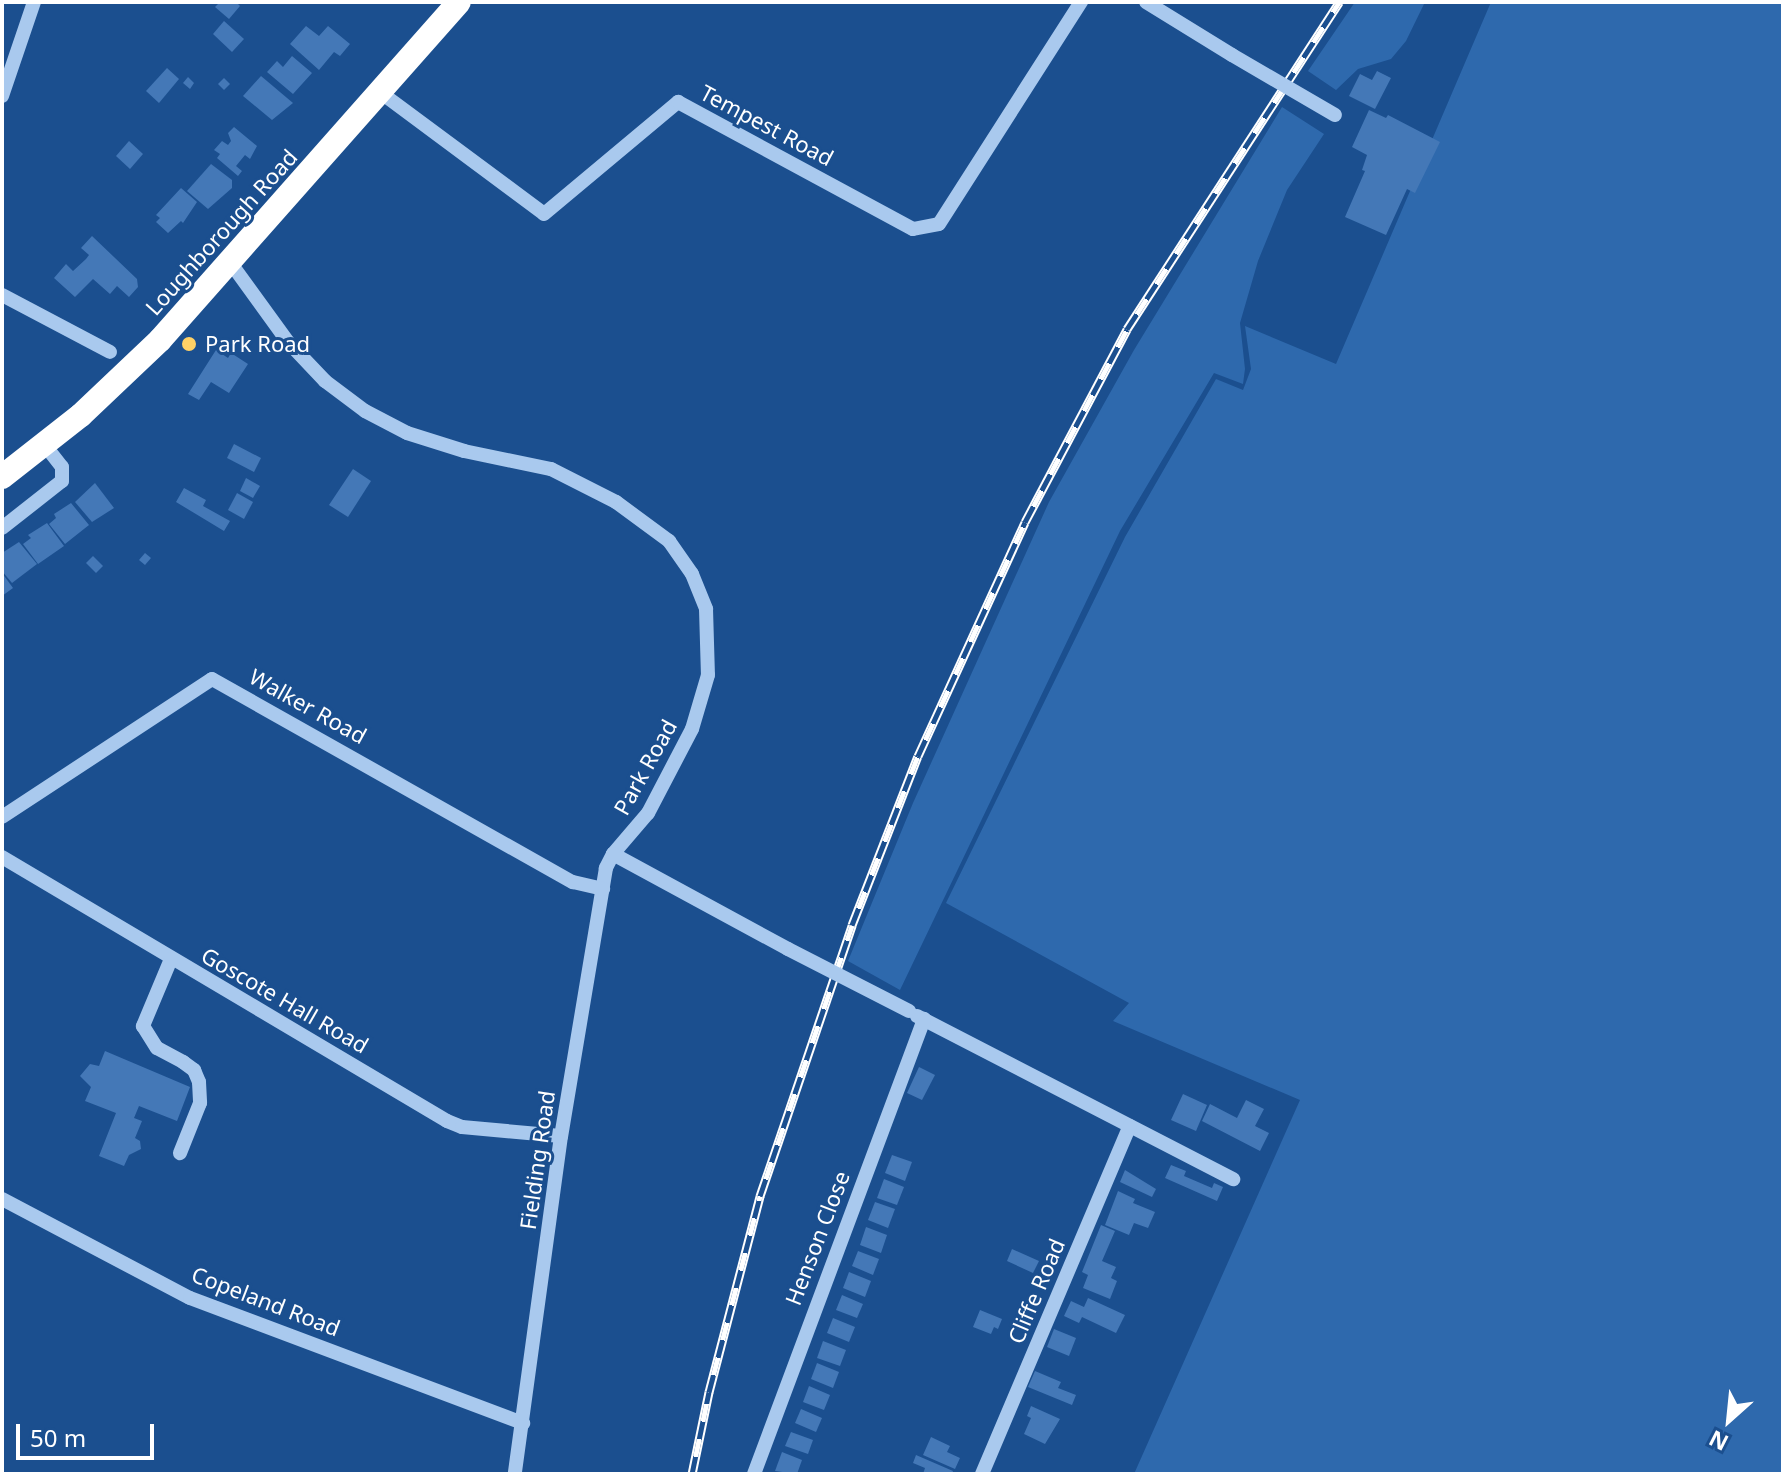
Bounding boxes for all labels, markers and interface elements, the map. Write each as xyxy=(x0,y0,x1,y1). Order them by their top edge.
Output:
street label: Tempest Road xyxy=(696,79,838,171)
street label: Loughborough Road xyxy=(140,144,302,320)
place label: Park Road xyxy=(205,331,310,357)
marker: Park Road xyxy=(180,335,198,353)
street label: Walker Road xyxy=(245,663,371,749)
street label: Park Road xyxy=(608,715,682,819)
street label: Goscote Hall Road xyxy=(197,941,373,1059)
street label: Fielding Road xyxy=(514,1089,560,1231)
street label: Henson Close xyxy=(779,1167,855,1309)
street label: Cliffe Road xyxy=(1002,1235,1070,1347)
street label: Copeland Road xyxy=(188,1261,344,1341)
north arrow xyxy=(1689,1380,1769,1460)
scale bar xyxy=(20,1408,158,1458)
text: 50 m xyxy=(30,1421,86,1454)
text: N xyxy=(1703,1424,1733,1459)

